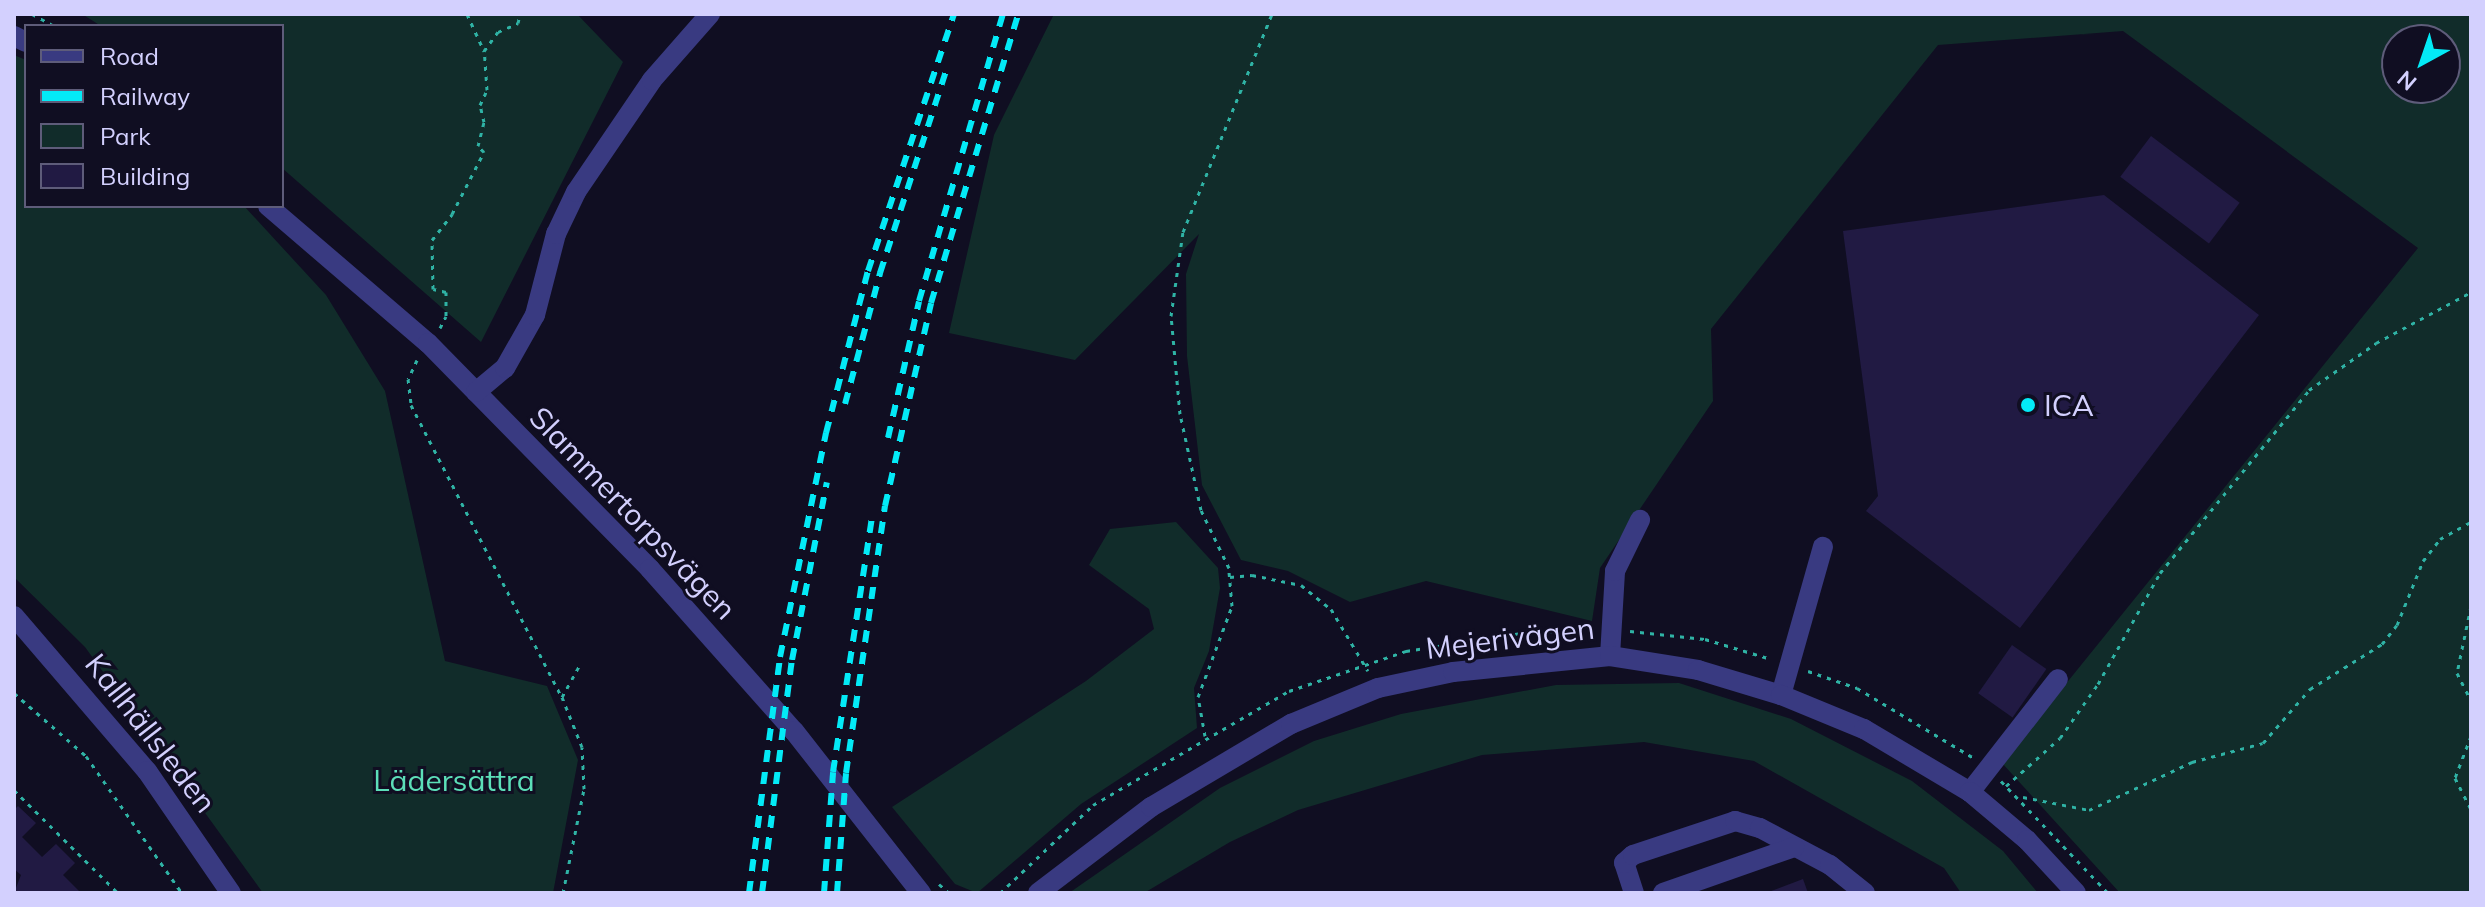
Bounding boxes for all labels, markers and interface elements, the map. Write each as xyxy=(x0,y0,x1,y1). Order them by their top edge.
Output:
legend xyxy=(24,24,284,208)
north arrow xyxy=(2381,24,2461,104)
text: Road xyxy=(100,41,159,71)
text: N xyxy=(2391,65,2422,97)
text: Railway xyxy=(100,81,190,111)
text: Park xyxy=(100,121,151,151)
text: Building xyxy=(100,161,190,191)
place label: ICA xyxy=(2044,387,2094,423)
marker: ICA xyxy=(2019,396,2037,414)
street label: Slammertorpsvägen xyxy=(522,399,744,627)
street label: Mejerivägen xyxy=(1424,610,1596,666)
street label: Kallhällsleden xyxy=(78,647,224,819)
park label: Lädersättra xyxy=(373,762,535,798)

